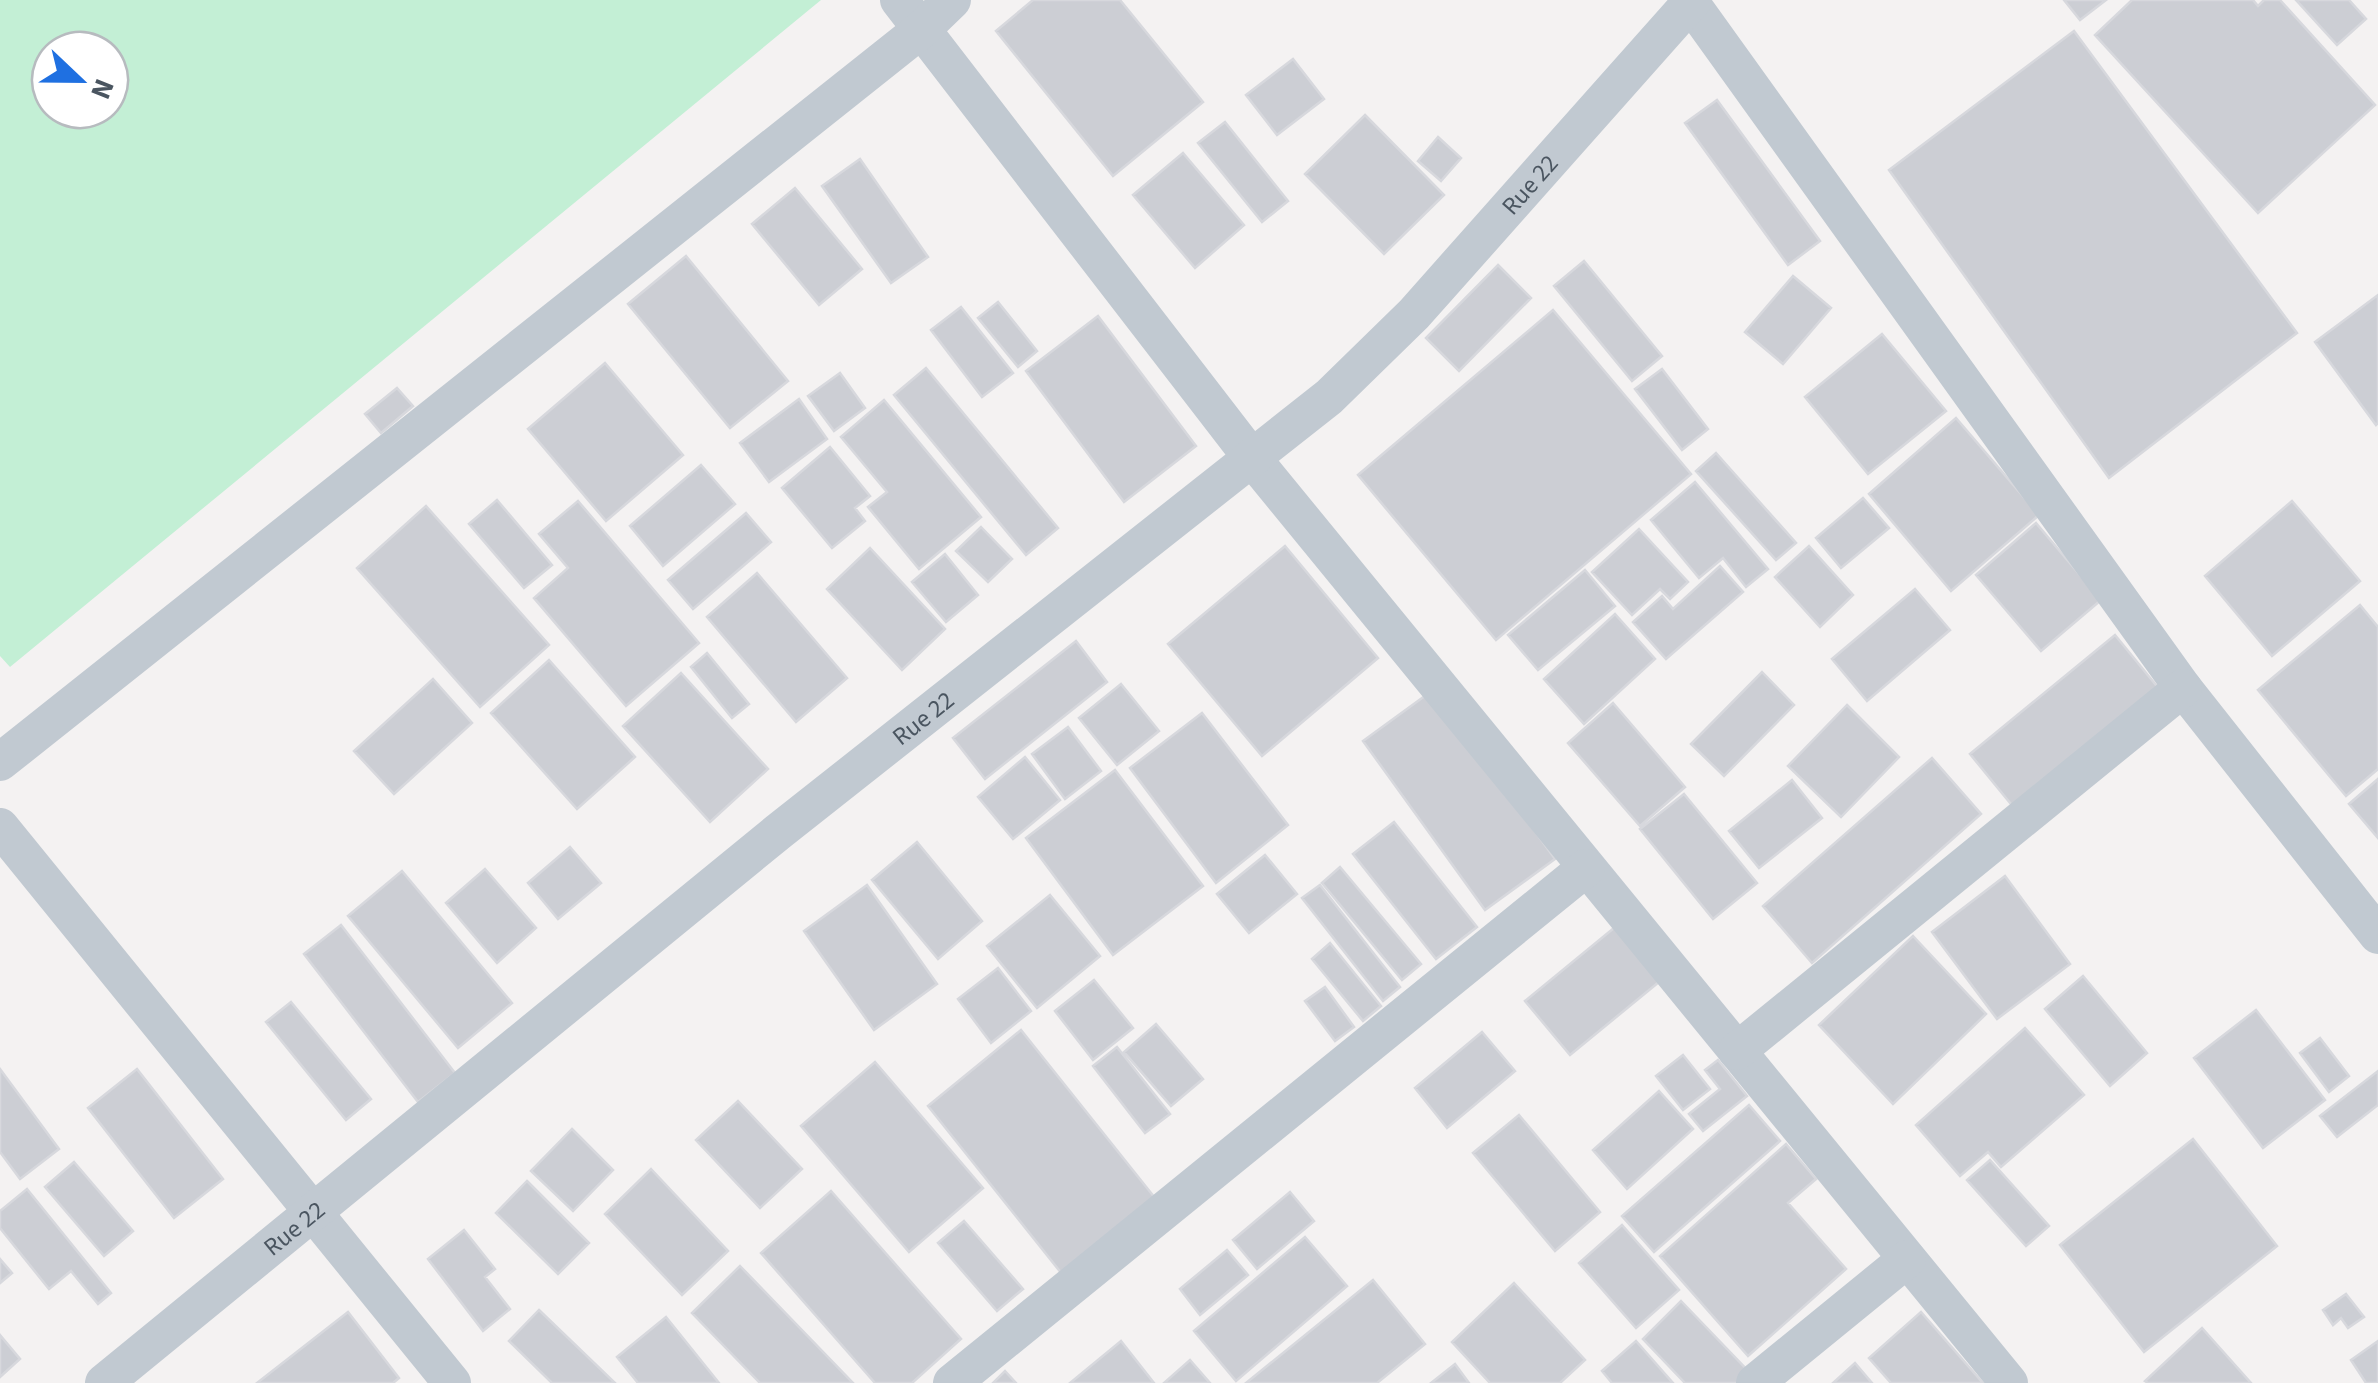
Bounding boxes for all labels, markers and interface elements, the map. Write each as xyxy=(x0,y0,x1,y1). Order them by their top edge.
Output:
north arrow xyxy=(30,30,130,130)
text: N xyxy=(80,73,124,105)
street label: Rue 22 xyxy=(1493,147,1567,223)
street label: Rue 22 xyxy=(885,683,962,754)
street label: Rue 22 xyxy=(256,1193,333,1265)

